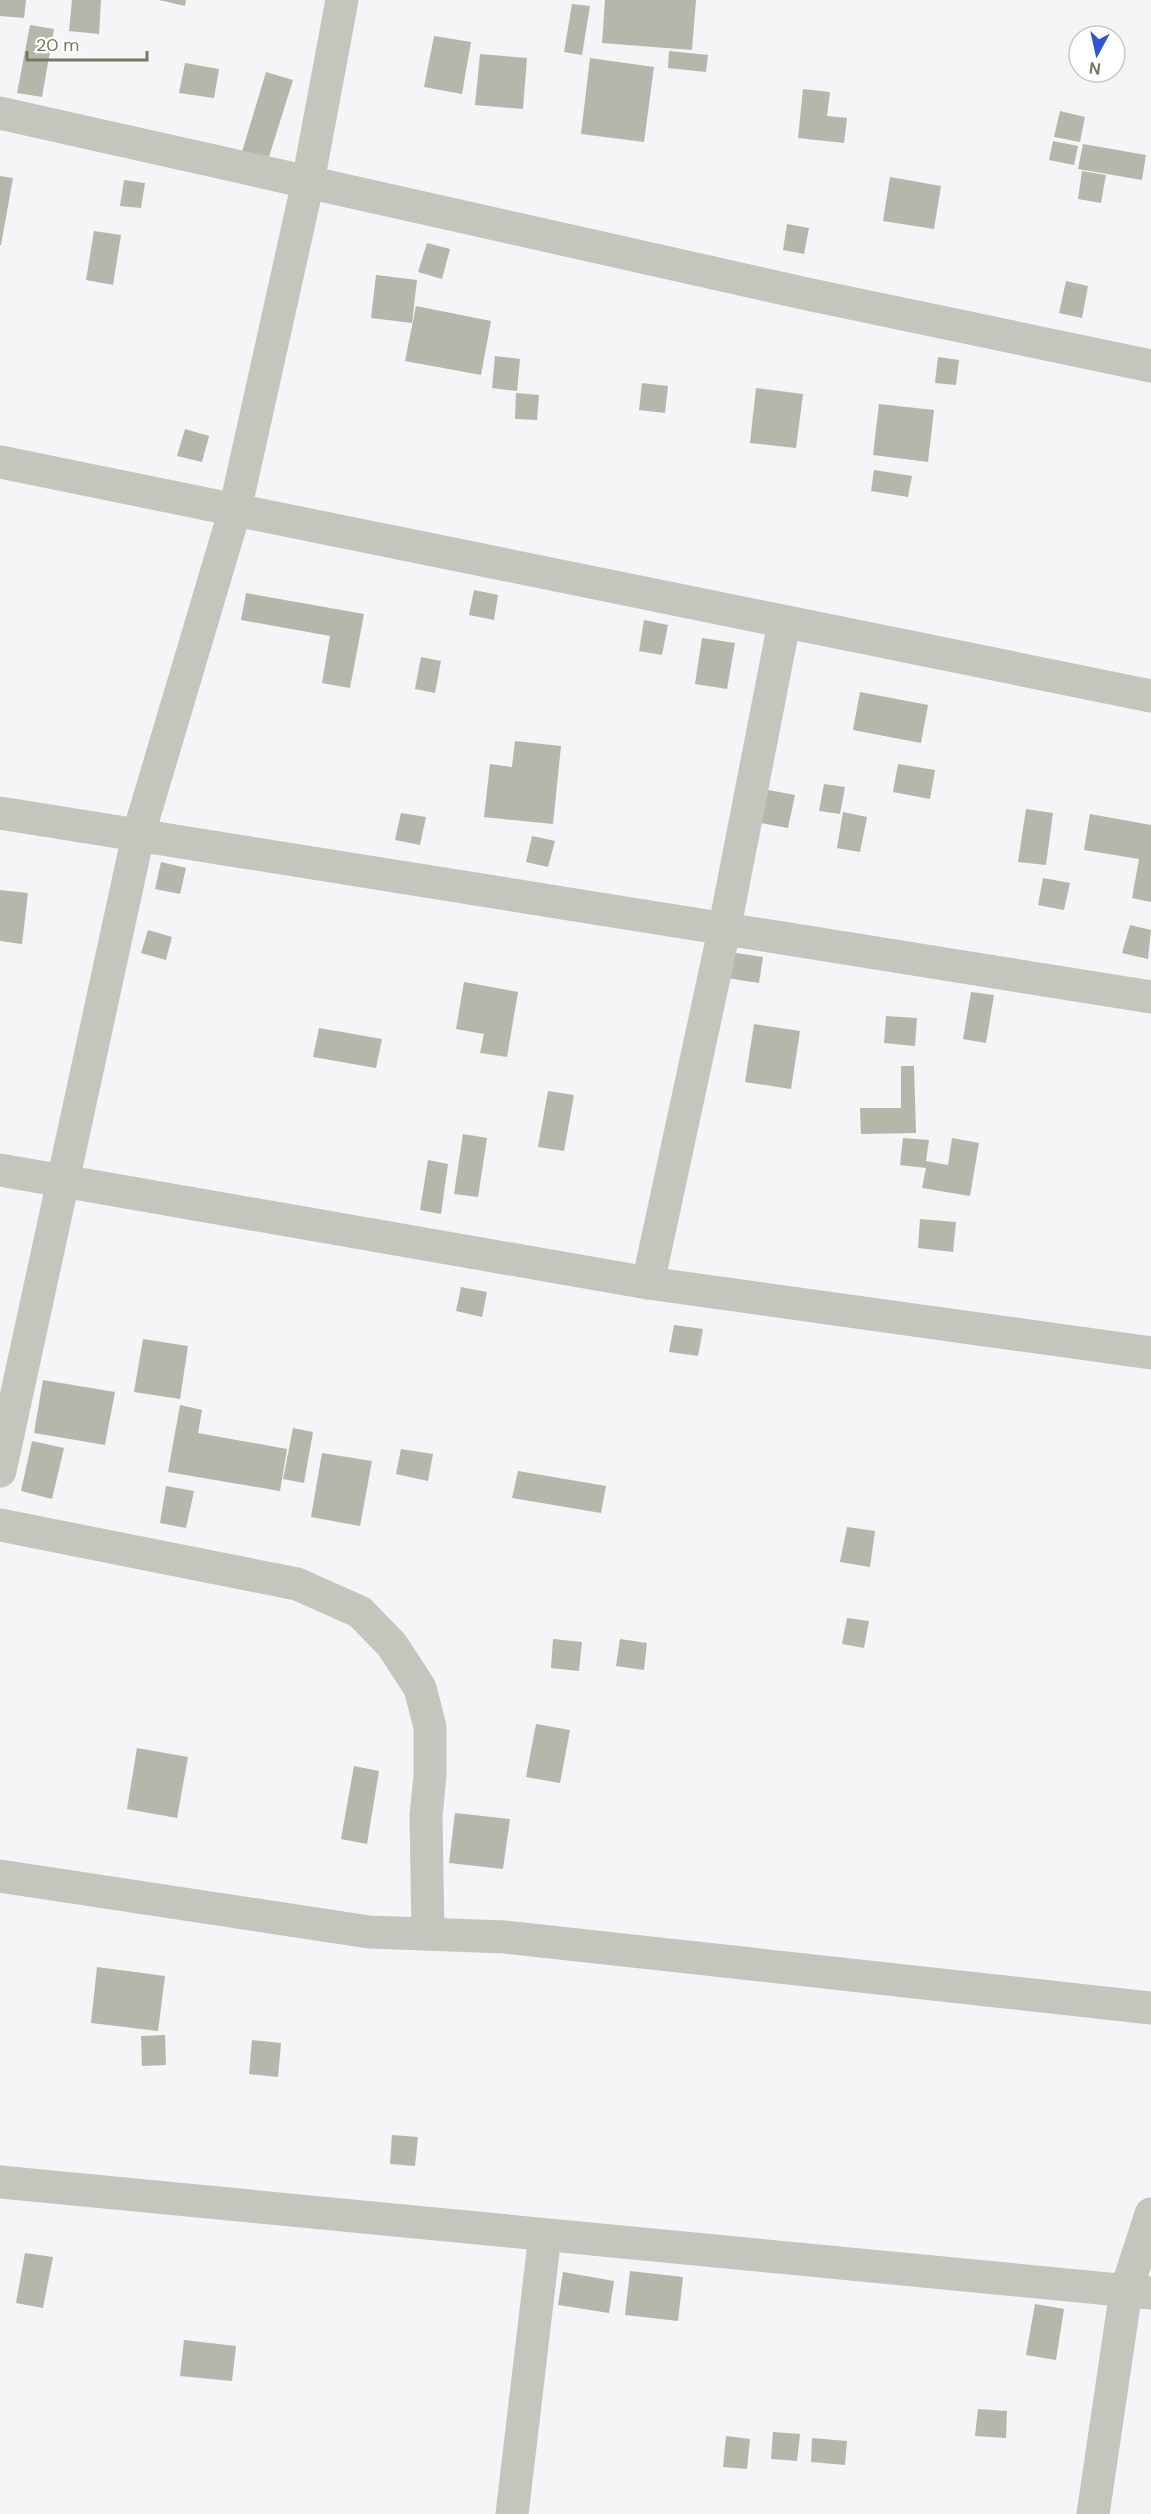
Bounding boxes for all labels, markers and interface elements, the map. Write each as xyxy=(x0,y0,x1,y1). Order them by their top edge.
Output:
scale bar xyxy=(27,24,147,62)
north arrow xyxy=(1067,24,1127,84)
text: 20 m xyxy=(36,33,79,57)
text: N xyxy=(1088,57,1102,80)

